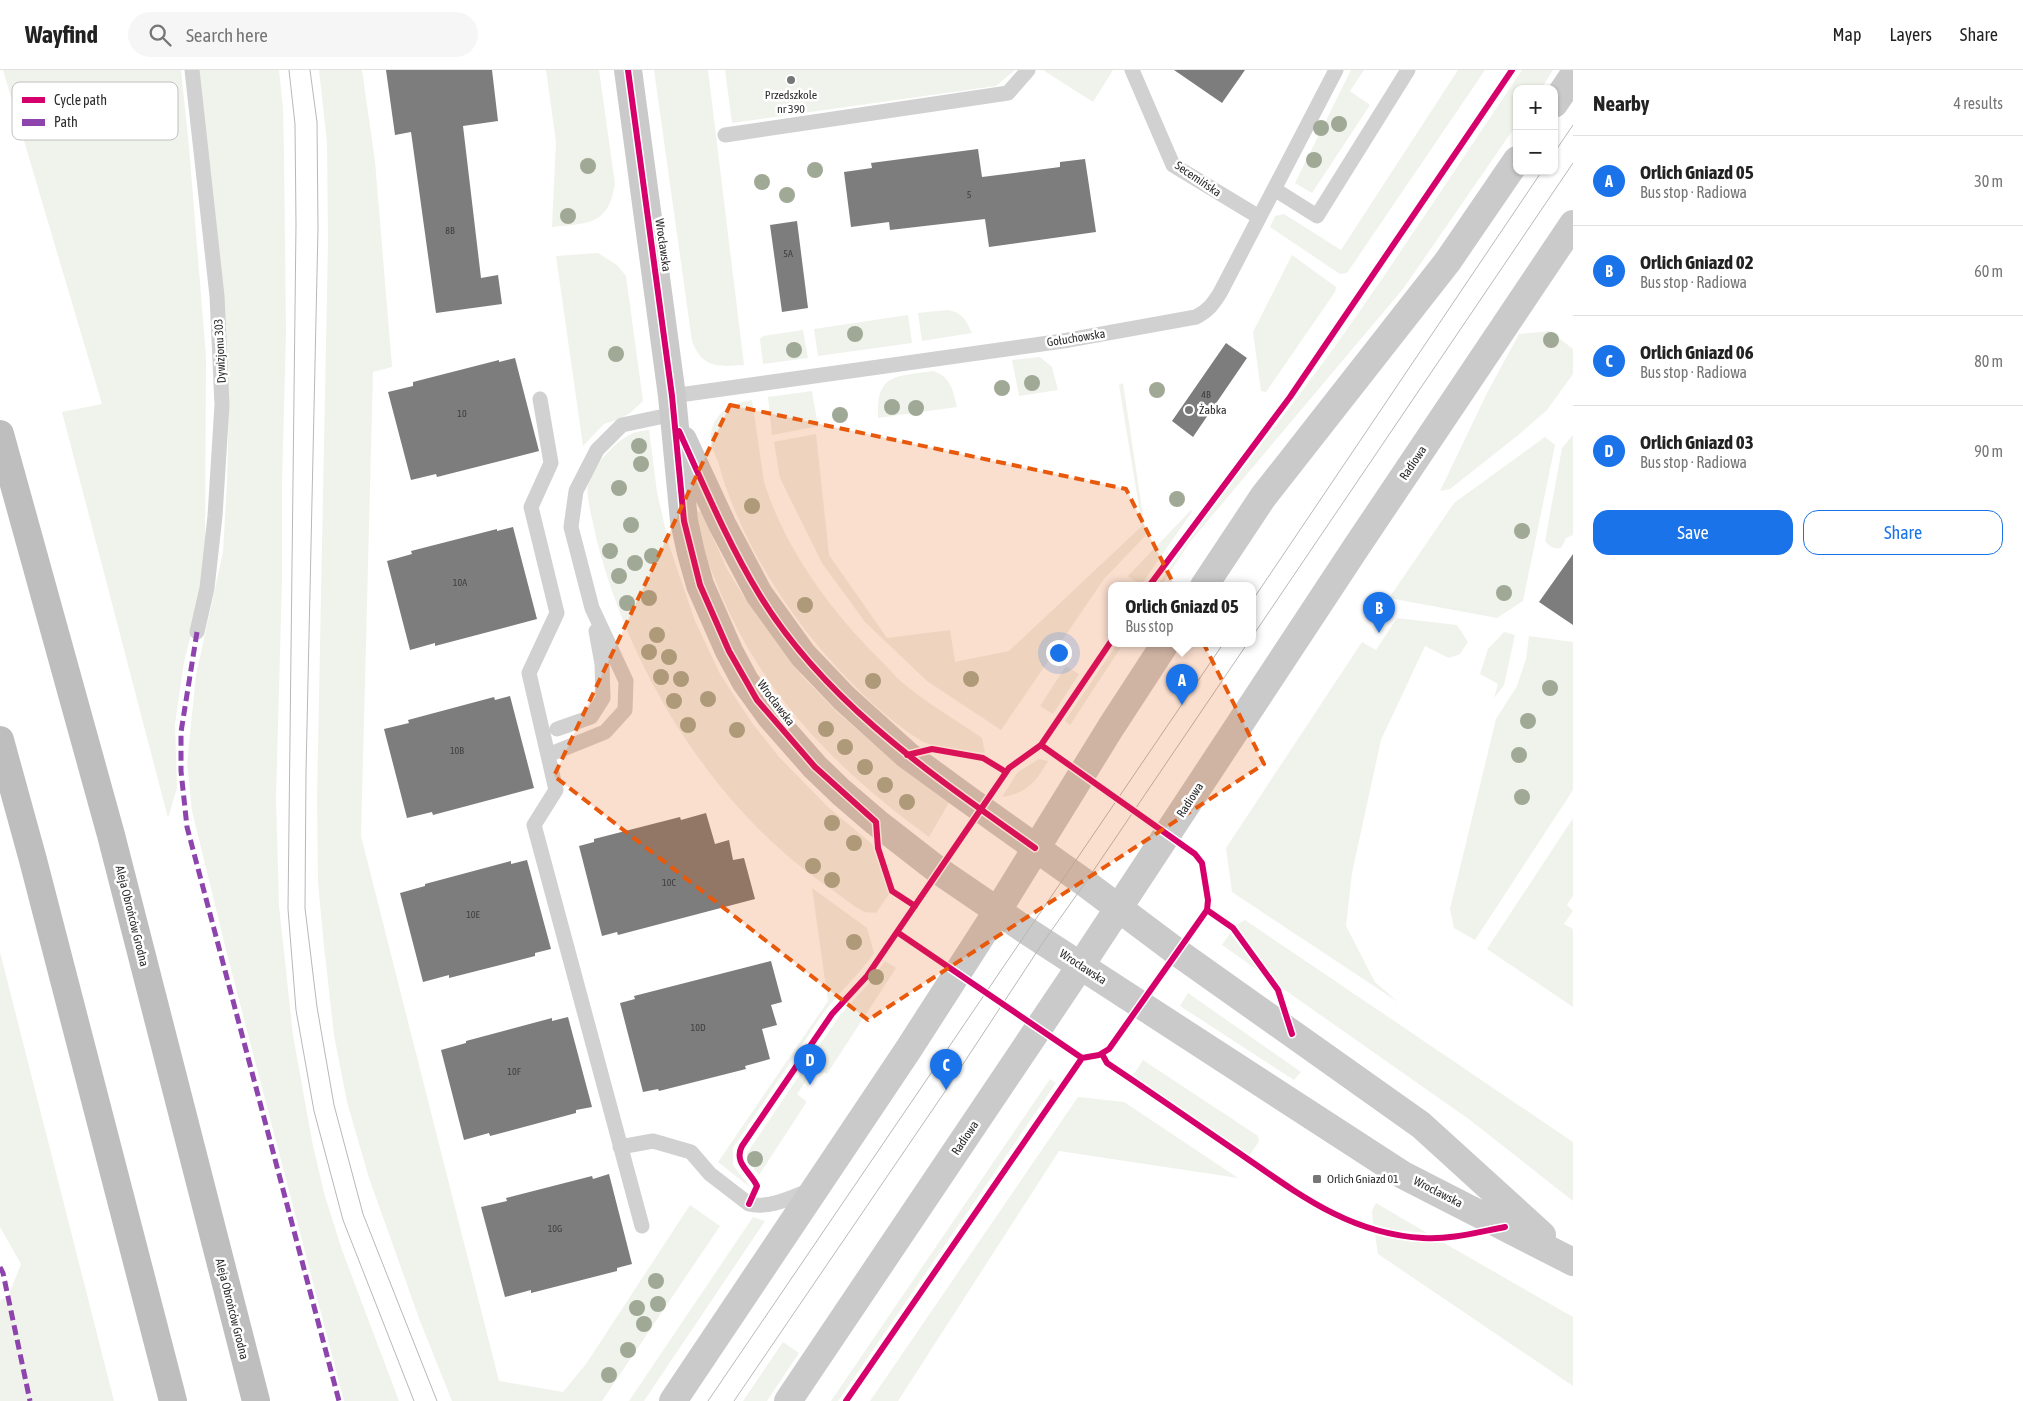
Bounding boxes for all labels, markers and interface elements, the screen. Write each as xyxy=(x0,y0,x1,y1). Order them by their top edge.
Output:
search box xyxy=(128,12,478,57)
text: Wayfind xyxy=(25,21,98,48)
icon: search xyxy=(146,21,174,49)
text: Search here xyxy=(186,24,268,46)
text: Map xyxy=(1832,24,1861,45)
text: Layers xyxy=(1889,24,1932,45)
text: Share xyxy=(1960,24,1998,45)
marker: Przedszkole nr 390 xyxy=(785,74,797,86)
legend xyxy=(12,82,178,140)
map controls xyxy=(1513,85,1558,175)
button: + xyxy=(1513,85,1558,130)
place label: Przedszkole nr 390 xyxy=(765,88,817,116)
text: Nearby xyxy=(1593,91,1649,115)
text: Cycle path xyxy=(54,92,107,108)
text: 4 results xyxy=(1953,94,2003,112)
text: Path xyxy=(54,114,78,130)
button: − xyxy=(1513,130,1558,175)
street label: Secemińska xyxy=(1172,158,1224,200)
text: Orlich Gniazd 05 xyxy=(1640,161,1754,183)
text: A xyxy=(1605,172,1613,190)
text: 30 m xyxy=(1974,172,2003,190)
text: Bus stop · Radiowa xyxy=(1640,183,1747,201)
house number: 5 xyxy=(967,189,972,200)
street label: Wrocławska xyxy=(652,218,674,272)
house number: 8B xyxy=(445,225,455,236)
house number: 5A xyxy=(783,248,793,259)
text: Orlich Gniazd 02 xyxy=(1640,251,1754,273)
text: B xyxy=(1605,262,1613,280)
text: 60 m xyxy=(1974,262,2003,280)
text: Bus stop · Radiowa xyxy=(1640,273,1747,291)
street label: Dywizjonu 303 xyxy=(211,318,229,384)
street label: Gołuchowska xyxy=(1046,326,1106,350)
text: Orlich Gniazd 06 xyxy=(1640,341,1754,363)
text: C xyxy=(1605,352,1613,370)
text: 80 m xyxy=(1974,352,2003,370)
text: Bus stop · Radiowa xyxy=(1640,363,1747,381)
house number: 4B xyxy=(1201,389,1211,400)
place label: Żabka xyxy=(1199,403,1227,417)
marker: Żabka xyxy=(1183,404,1195,416)
house number: 10 xyxy=(457,408,467,419)
text: Orlich Gniazd 03 xyxy=(1640,431,1754,453)
text: D xyxy=(1605,442,1613,460)
text: 90 m xyxy=(1974,442,2003,460)
street label: Radiowa xyxy=(1397,443,1429,483)
text: Bus stop · Radiowa xyxy=(1640,453,1747,471)
button: Save xyxy=(1593,510,1793,555)
button: Share xyxy=(1803,510,2003,555)
house number: 10A xyxy=(453,577,467,588)
popup xyxy=(1108,582,1256,647)
pin: B xyxy=(1363,592,1395,633)
text: Orlich Gniazd 05 xyxy=(1125,595,1239,617)
text: Bus stop xyxy=(1125,617,1174,635)
your location xyxy=(1046,640,1072,666)
pin: A xyxy=(1166,664,1198,705)
street label: Wrocławska xyxy=(754,677,798,729)
house number: 10B xyxy=(450,745,464,756)
street label: Radiowa xyxy=(1174,780,1206,820)
street label: Aleja Obrońców Grodna xyxy=(113,864,151,968)
house number: 10C xyxy=(662,877,676,888)
house number: 10E xyxy=(466,909,481,920)
street label: Wrocławska xyxy=(1057,947,1109,987)
house number: 10D xyxy=(691,1022,706,1033)
pin: D xyxy=(794,1044,826,1085)
pin: C xyxy=(930,1049,962,1090)
house number: 10F xyxy=(507,1066,521,1077)
street label: Radiowa xyxy=(949,1118,981,1158)
place label: Orlich Gniazd 01 xyxy=(1327,1172,1399,1186)
marker: Orlich Gniazd 01 xyxy=(1311,1173,1323,1185)
street label: Wrocławska xyxy=(1411,1174,1465,1210)
house number: 10G xyxy=(548,1223,562,1234)
street label: Aleja Obrońców Grodna xyxy=(213,1257,251,1361)

